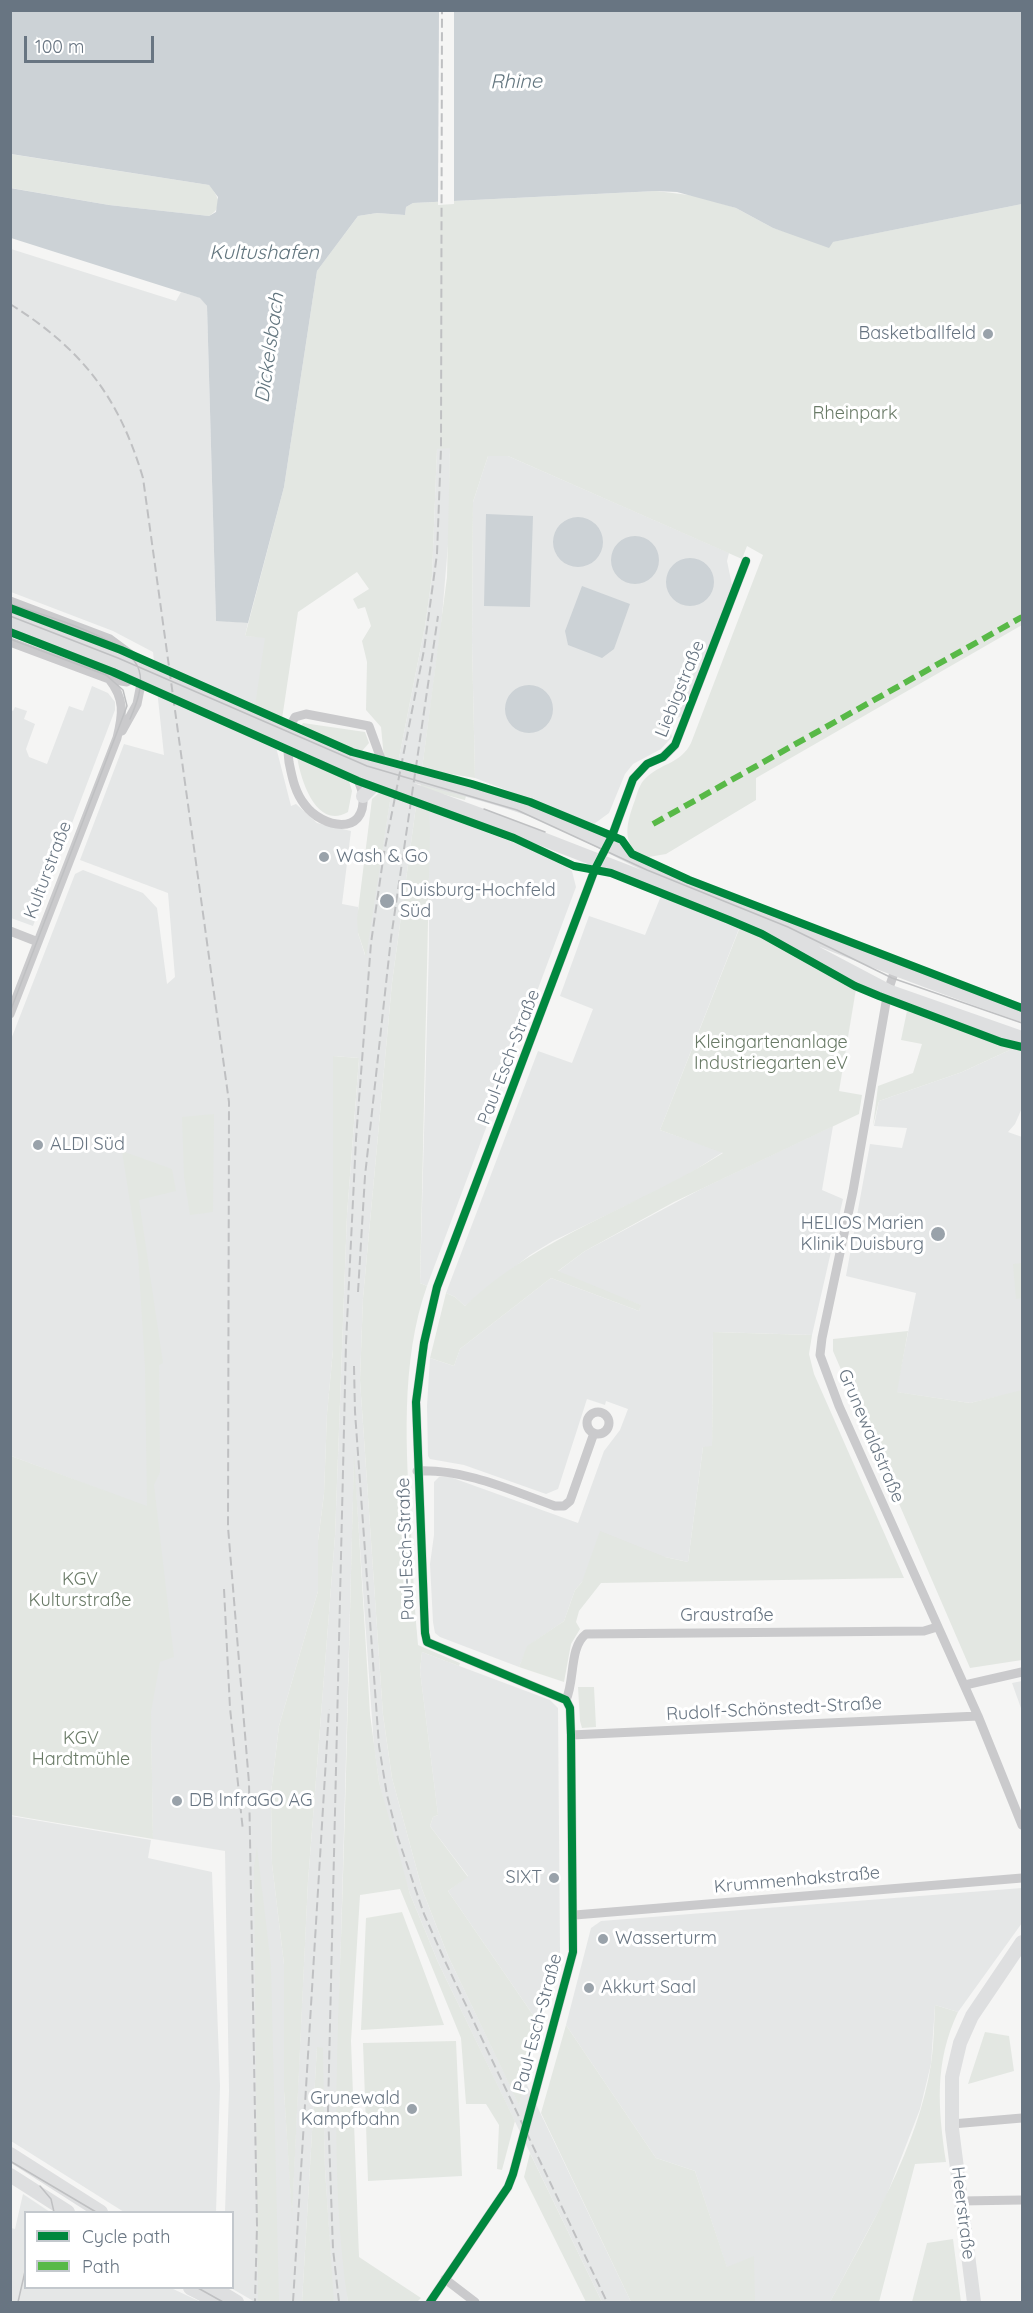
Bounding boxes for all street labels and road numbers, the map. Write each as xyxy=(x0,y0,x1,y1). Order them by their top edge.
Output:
street label: Liebigstraße xyxy=(651,637,709,741)
street label: Kulturstraße xyxy=(20,818,76,922)
street label: Paul-Esch-Straße xyxy=(473,986,545,1128)
street label: Grunewaldstraße xyxy=(833,1366,909,1506)
street label: Paul-Esch-Straße xyxy=(393,1477,419,1621)
street label: Graustraße xyxy=(680,1605,774,1627)
street label: Rudolf-Schönstedt-Straße xyxy=(666,1693,882,1725)
street label: Krummenhakstraße xyxy=(713,1862,881,1898)
street label: Paul-Esch-Straße xyxy=(509,1951,567,2095)
street label: Heerstraße xyxy=(947,2165,979,2261)

